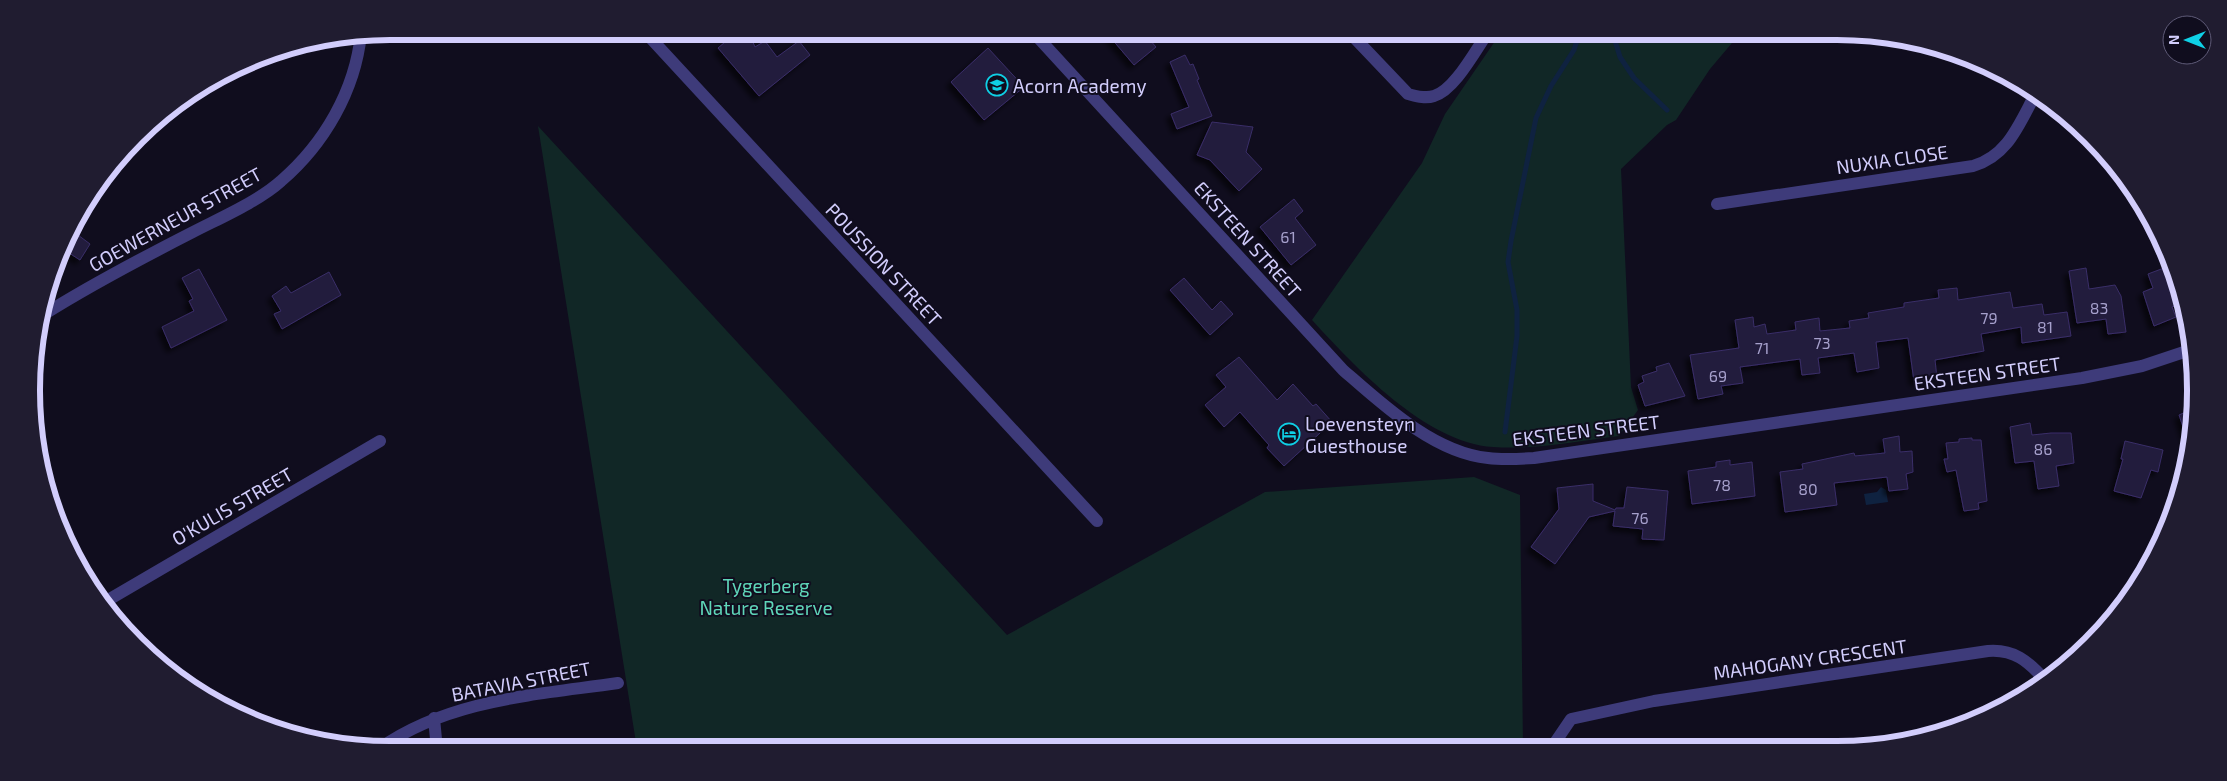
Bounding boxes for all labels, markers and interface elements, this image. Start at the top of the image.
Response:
north arrow [2162,15,2212,65]
text: N [2165,35,2182,45]
school or university icon: Acorn Academy [985,73,1009,97]
place label: Acorn Academy [1013,74,1147,97]
street label: NUXIA CLOSE [1835,140,1949,178]
street label: GOEWERNEUR STREET [85,162,265,276]
street label: EKSTEEN STREET [1190,176,1306,302]
street label: POUSSION STREET [821,198,947,330]
house number: 61 [1280,227,1296,246]
house number: 83 [2090,298,2108,317]
house number: 79 [1980,308,1998,327]
house number: 81 [2037,317,2053,336]
house number: 73 [1813,333,1831,352]
house number: 71 [1755,338,1769,357]
street label: EKSTEEN STREET [1912,351,2062,395]
house number: 69 [1709,366,1727,385]
street label: EKSTEEN STREET [1511,410,1661,450]
place label: Loevensteyn Guesthouse [1305,412,1415,457]
hotel icon: Loevensteyn Guesthouse [1277,422,1301,446]
house number: 86 [2034,439,2052,458]
street label: O'KULIS STREET [167,462,297,550]
house number: 78 [1713,475,1731,494]
house number: 80 [1798,479,1818,498]
house number: 76 [1631,508,1649,527]
park label: Tygerberg Nature Reserve [699,574,833,619]
street label: MAHOGANY CRESCENT [1712,634,1908,684]
street label: BATAVIA STREET [449,656,593,706]

